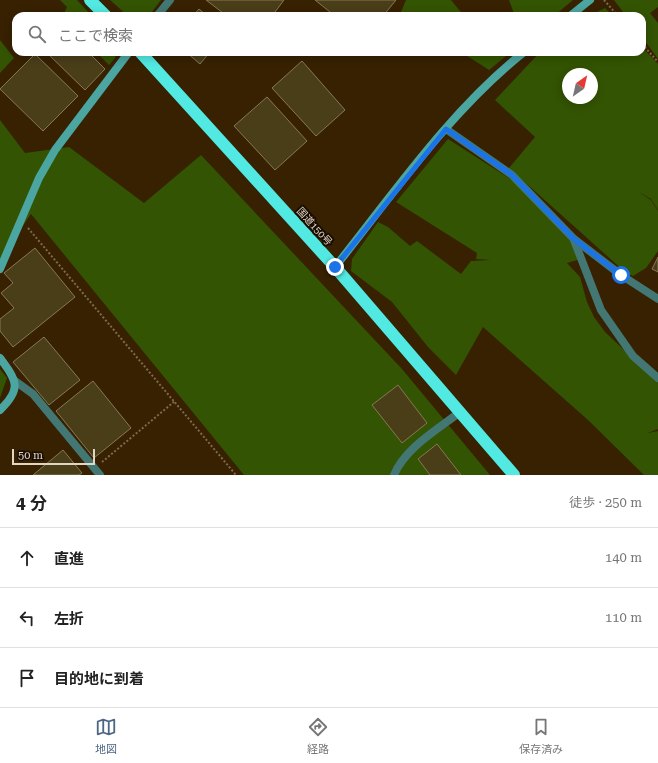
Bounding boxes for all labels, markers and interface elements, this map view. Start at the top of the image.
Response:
search box [12,12,646,56]
icon: search [26,23,48,45]
text: ここで検索 [58,27,133,45]
north arrow [562,68,598,104]
street label: 国道150号 [295,205,334,247]
route end [326,258,344,276]
route start [612,266,630,284]
scale bar [12,447,95,466]
text: 50 m [18,449,43,462]
text: 4 分 [16,493,47,513]
text: 徒歩 · 250 m [569,495,642,510]
icon: ahead [16,547,38,569]
text: 直進 [54,550,84,568]
text: 140 m [605,550,642,565]
icon: left [16,607,38,629]
text: 左折 [54,610,84,628]
text: 110 m [605,610,642,625]
icon: arrive [16,667,38,689]
text: 目的地に到着 [54,670,144,688]
tab: 地図 [95,716,117,756]
tab: 経路 [307,716,329,756]
tab: 保存済み [519,716,563,756]

